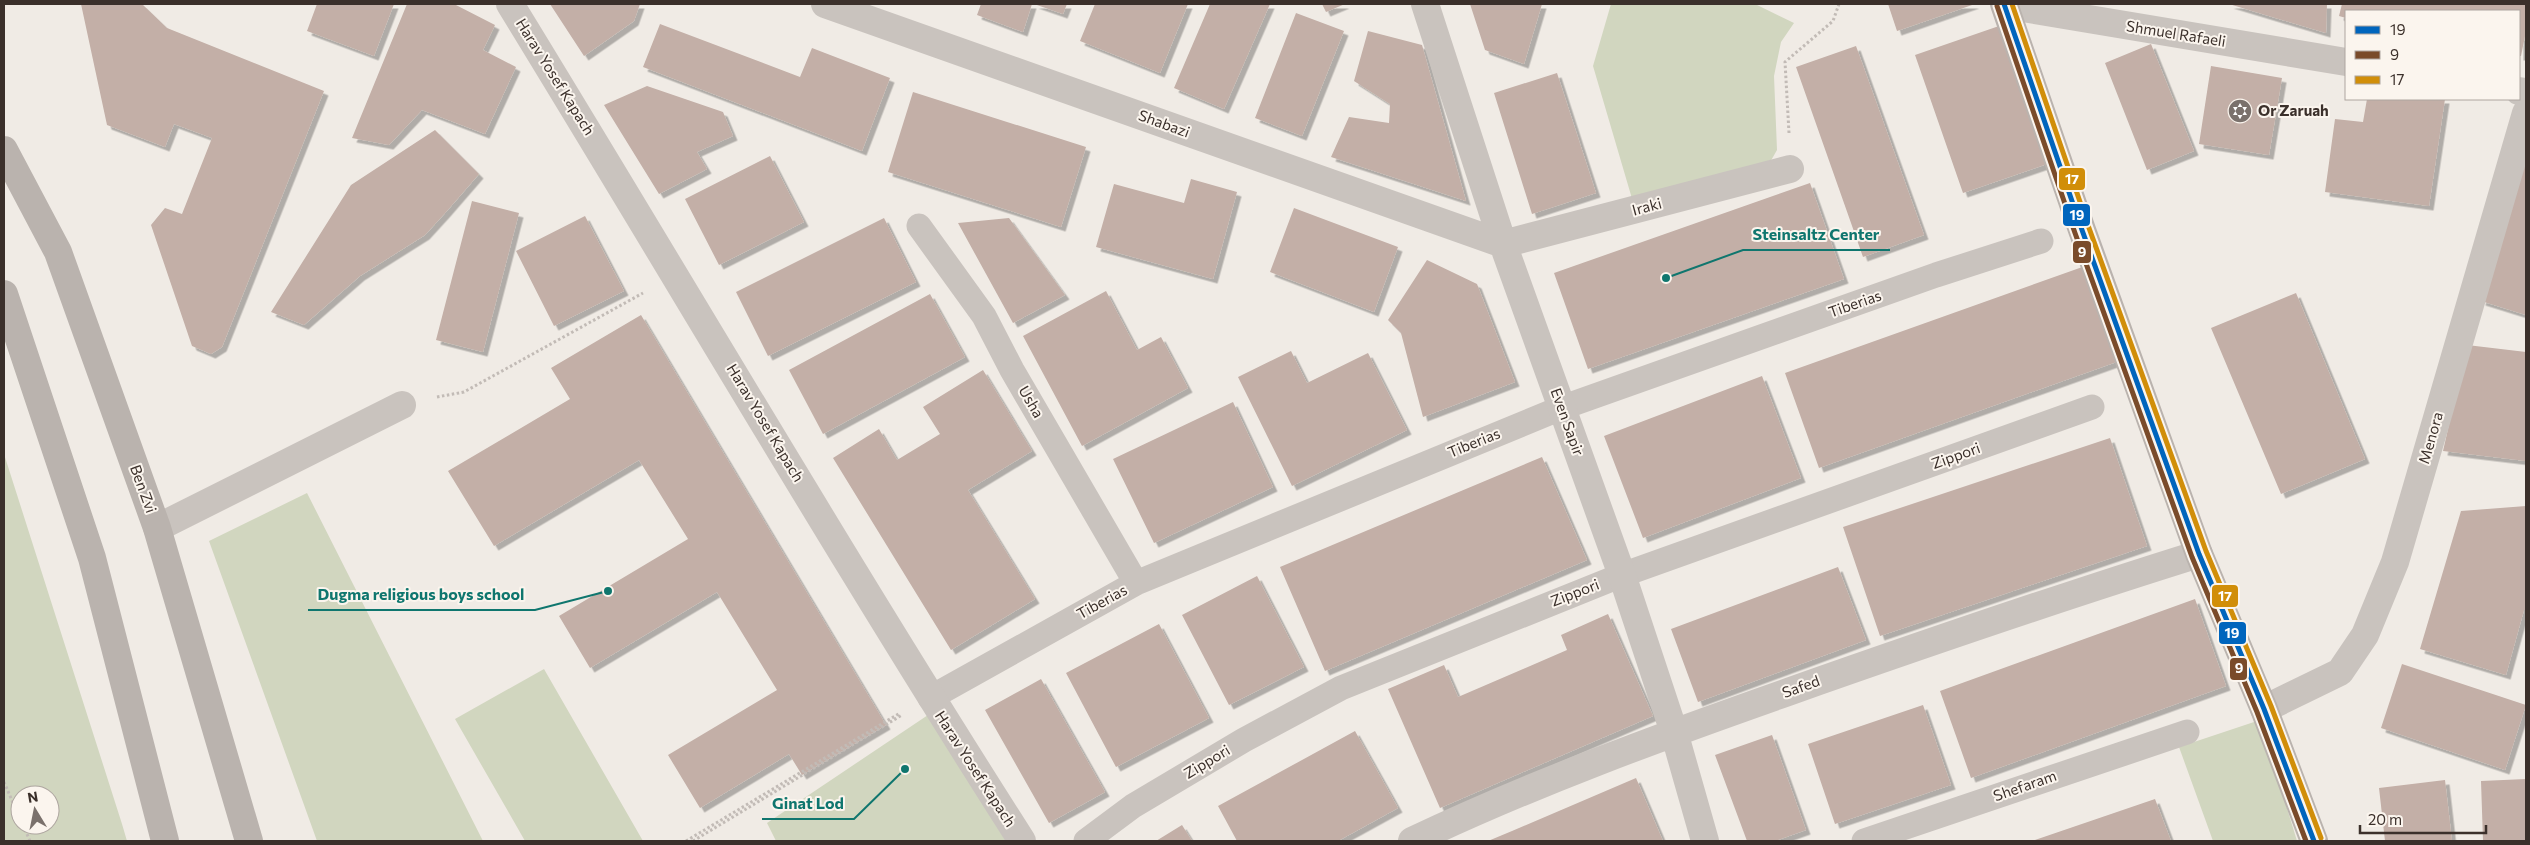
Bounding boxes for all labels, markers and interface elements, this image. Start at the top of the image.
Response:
legend [2345,10,2520,100]
street label: Harav Yosef Kapach [513,15,599,138]
street label: Shmuel Rafaeli [2125,16,2227,50]
text: 19 [2390,20,2406,38]
text: 9 [2390,45,2399,63]
text: 17 [2390,70,2404,88]
synagogue icon: Or Zaruah [2227,98,2253,124]
place label: Or Zaruah [2258,101,2329,119]
street label: Shabazi [1136,105,1192,141]
line badge: 17 [2058,167,2086,191]
text: 17 [2065,170,2079,187]
street label: Iraki [1630,193,1663,219]
line badge: 19 [2062,203,2091,227]
text: 19 [2070,206,2085,223]
callout: Steinsaltz Center [1743,219,1890,250]
text: Steinsaltz Center [1753,224,1880,243]
line badge: 9 [2072,240,2092,264]
text: 9 [2078,243,2087,260]
street label: Tiberias [1826,286,1884,320]
street label: Harav Yosef Kapach [724,360,808,485]
street label: Usha [1016,382,1048,421]
street label: Even Sapir [1547,385,1589,458]
street label: Menora [2414,410,2446,466]
street label: Tiberias [1445,423,1503,461]
street label: Zippori [1929,438,1982,472]
street label: Ben Zvi [127,462,161,515]
street label: Zippori [1548,575,1601,610]
callout: Dugma religious boys school [308,579,535,610]
street label: Tiberias [1073,580,1130,622]
text: Dugma religious boys school [318,584,524,603]
line badge: 17 [2211,584,2239,608]
text: 17 [2218,587,2232,604]
line badge: 19 [2218,621,2247,645]
text: 19 [2225,624,2240,641]
line badge: 9 [2229,657,2248,681]
text: 9 [2235,659,2244,676]
street label: Safed [1779,671,1822,701]
street label: Harav Yosef Kapach [932,707,1020,830]
street label: Zippori [1180,740,1233,782]
street label: Shefaram [1991,766,2059,804]
north arrow [10,785,60,835]
text: N [26,787,39,806]
callout: Ginat Lod [762,788,854,819]
text: Ginat Lod [772,793,844,812]
scale bar [2360,802,2486,834]
text: 20 m [2368,810,2402,828]

